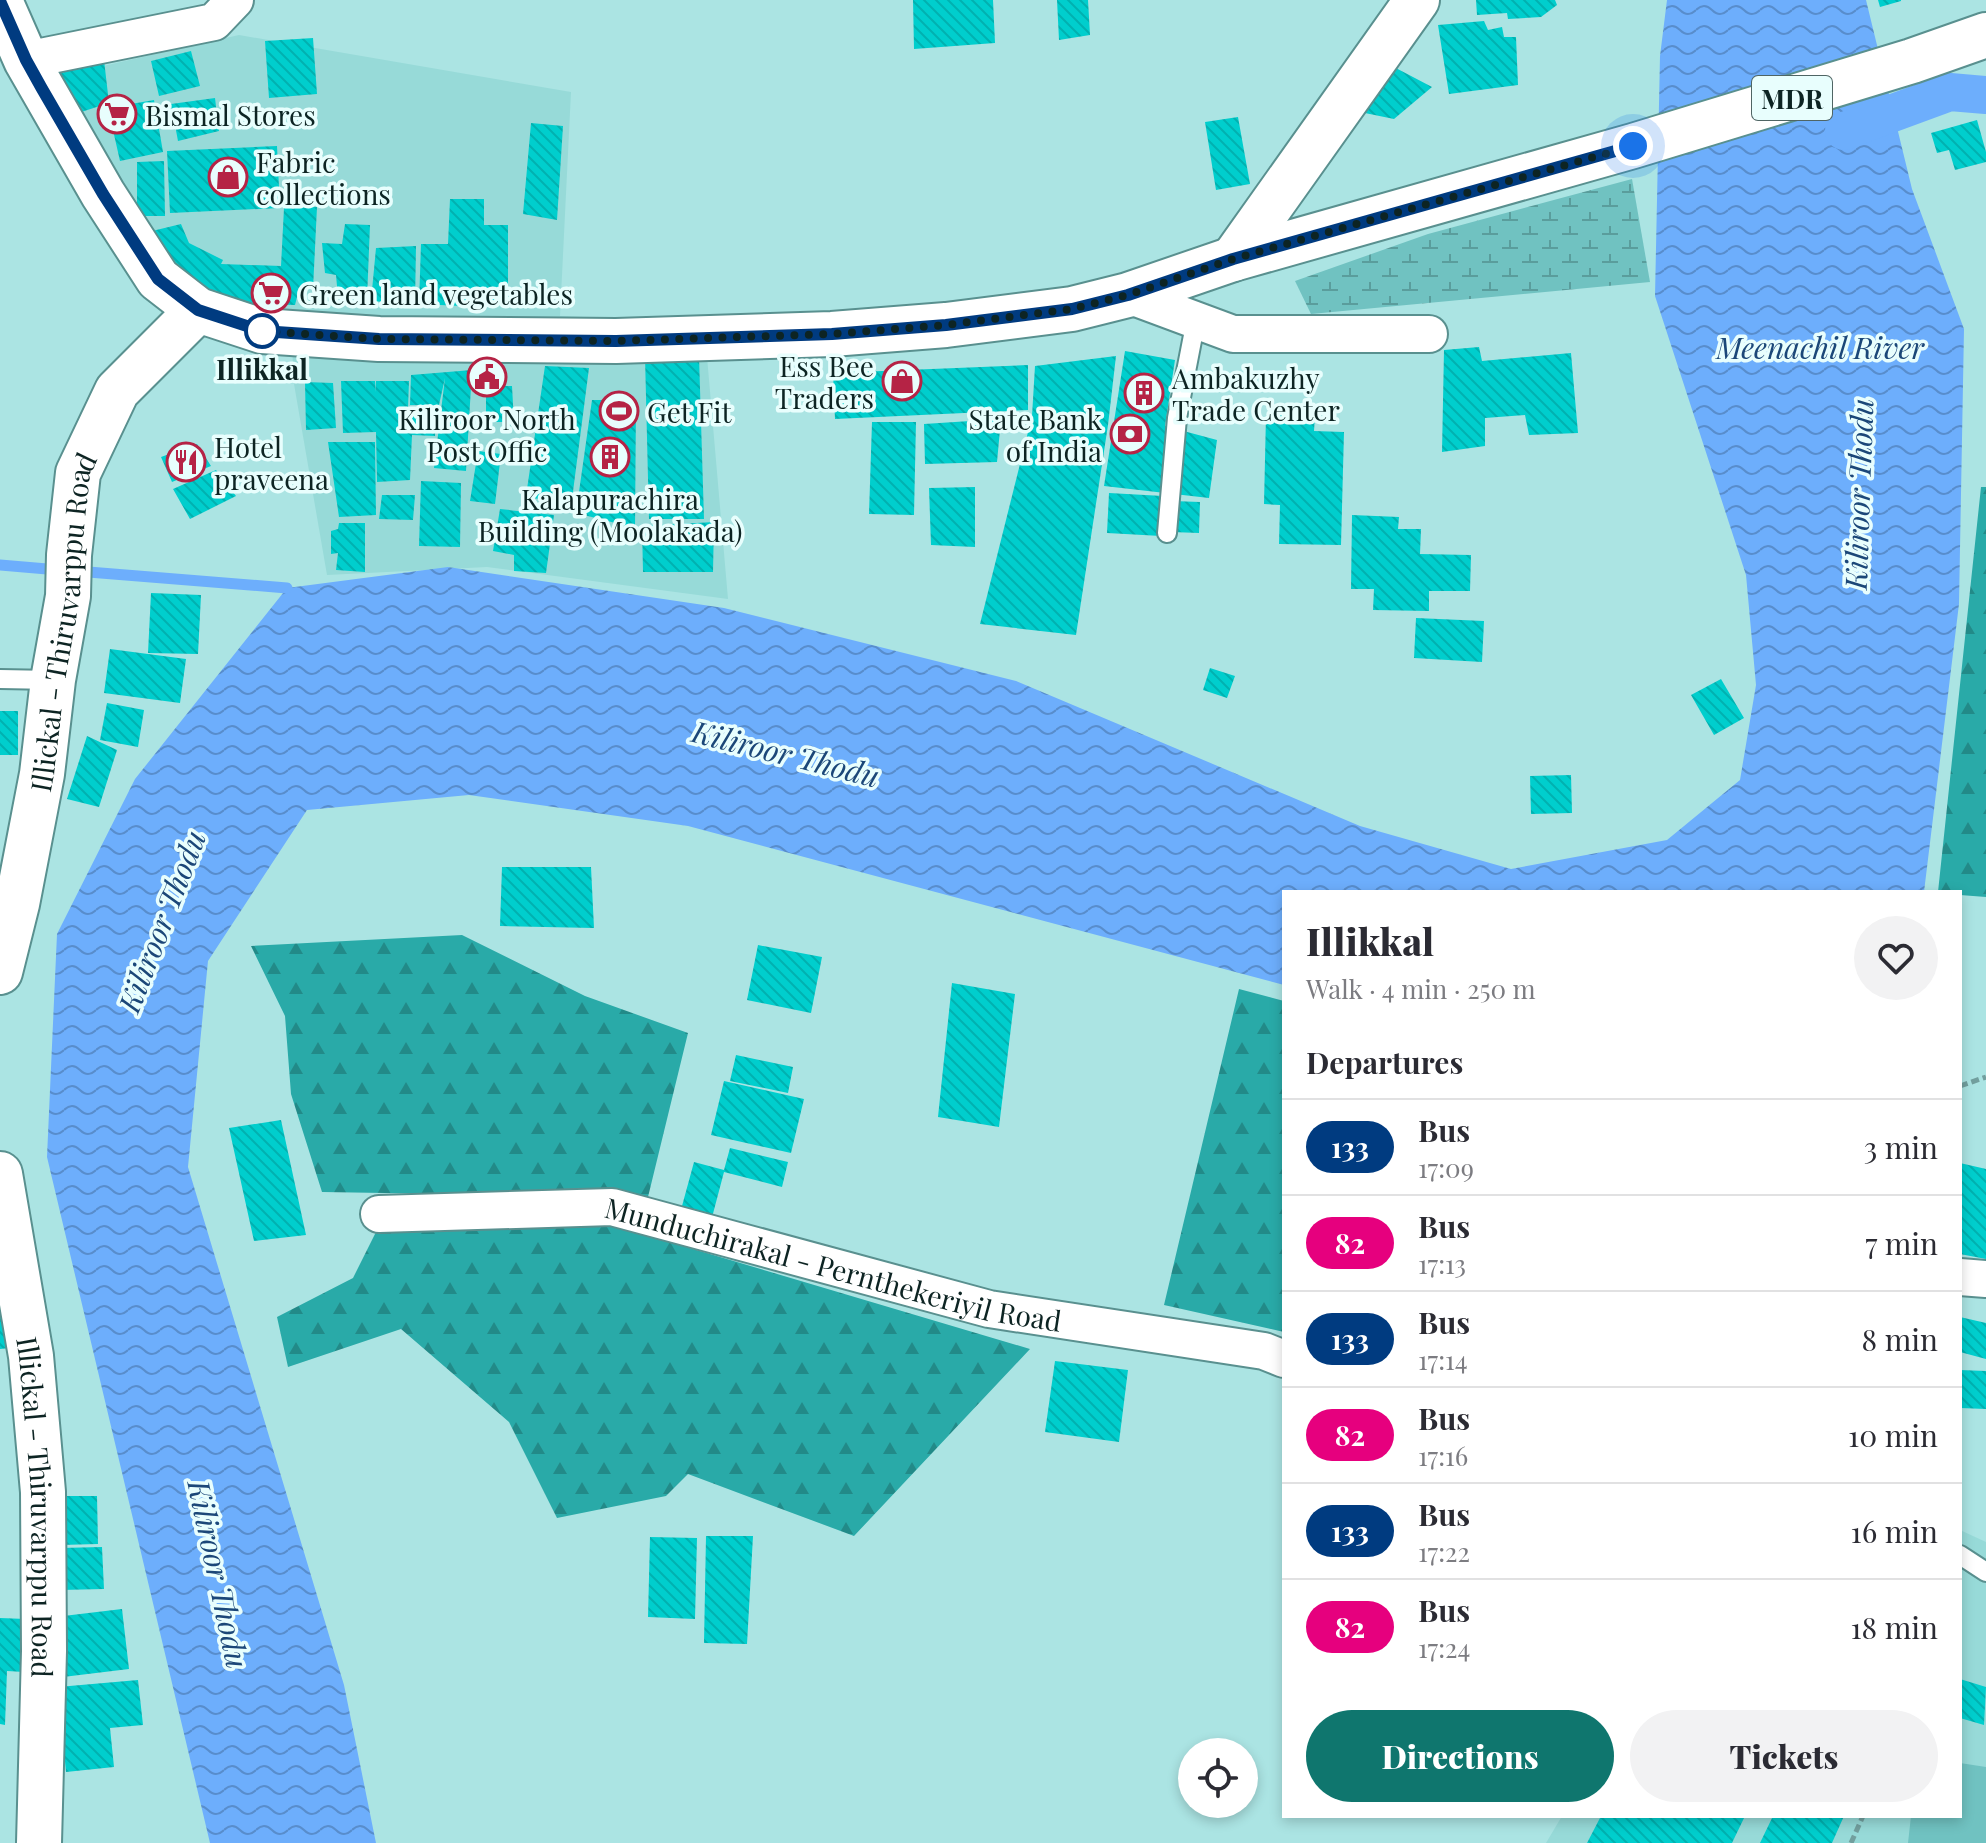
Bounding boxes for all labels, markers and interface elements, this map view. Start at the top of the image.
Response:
road number: MDR [1752,76,1832,120]
supermarket icon: Bismal Stores [96,93,138,135]
place label: Bismal Stores [145,96,316,133]
your location [1613,126,1653,166]
place label: Fabric collections [256,143,391,212]
shop icon: Fabric collections [207,156,249,198]
supermarket icon: Green land vegetables [250,272,292,314]
place label: Green land vegetables [299,275,573,312]
marker: Illikkal [245,314,279,348]
water label: Meenachil River [1714,327,1925,367]
place label: Ess Bee Traders [775,347,874,416]
place label: Illikkal [216,350,308,387]
public building icon: Kiliroor North Post Offic [466,356,508,398]
place label: Ambakuzhy Trade Center [1171,359,1340,428]
shop icon: Ess Bee Traders [881,360,923,402]
building icon: Ambakuzhy Trade Center [1123,372,1165,414]
sports icon: Get Fit [598,390,640,432]
place label: Get Fit [647,393,732,430]
water label: Kiliroor Thodu [1835,398,1881,591]
place label: Kiliroor North Post Offic [398,400,576,469]
place label: State Bank of India [968,400,1103,469]
bank icon: State Bank of India [1109,413,1151,455]
place label: Hotel praveena [214,428,329,497]
building icon: Kalapurachira Building (Moolakada) [589,436,631,478]
restaurant icon: Hotel praveena [165,441,207,483]
street label: Illickal - Thiruvarppu Road [21,446,104,795]
place label: Kalapurachira Building (Moolakada) [478,480,742,549]
water label: Kiliroor Thodu [687,710,884,796]
water label: Kiliroor Thodu [108,824,214,1018]
text: Illikkal [1306,915,1434,966]
button: heart [1854,916,1938,1000]
text: Walk · 4 min · 250 m [1306,971,1536,1006]
text: Departures [1306,1042,1463,1082]
text: Bus [1418,1110,1470,1150]
text: 3 min [1864,1127,1938,1167]
text: 133 [1331,1128,1369,1165]
text: 17:09 [1418,1150,1474,1185]
street label: Munduchirakal - Pernthekeriyil Road [601,1188,1064,1338]
text: Bus [1418,1206,1470,1246]
text: 7 min [1865,1223,1938,1263]
text: 82 [1335,1224,1365,1261]
text: 17:13 [1418,1246,1466,1281]
text: Bus [1418,1302,1470,1342]
text: 8 min [1862,1319,1938,1359]
text: 133 [1331,1320,1369,1357]
street label: Illickal - Thiruvarppu Road [9,1334,63,1678]
text: 17:14 [1418,1342,1468,1377]
text: Bus [1418,1398,1470,1438]
text: 10 min [1848,1415,1938,1455]
text: 82 [1335,1416,1365,1453]
text: 17:16 [1418,1438,1468,1473]
water label: Kiliroor Thodu [179,1475,258,1672]
text: Bus [1418,1494,1470,1534]
text: 16 min [1851,1511,1938,1551]
text: 133 [1331,1512,1369,1549]
text: 17:22 [1418,1534,1470,1569]
text: Bus [1418,1590,1470,1630]
text: 18 min [1850,1607,1938,1647]
text: 82 [1335,1608,1365,1645]
text: 17:24 [1418,1630,1470,1665]
button: Directions [1306,1710,1614,1802]
button: Tickets [1630,1710,1938,1802]
map controls [1178,1738,1258,1818]
button: locate [1178,1738,1258,1818]

